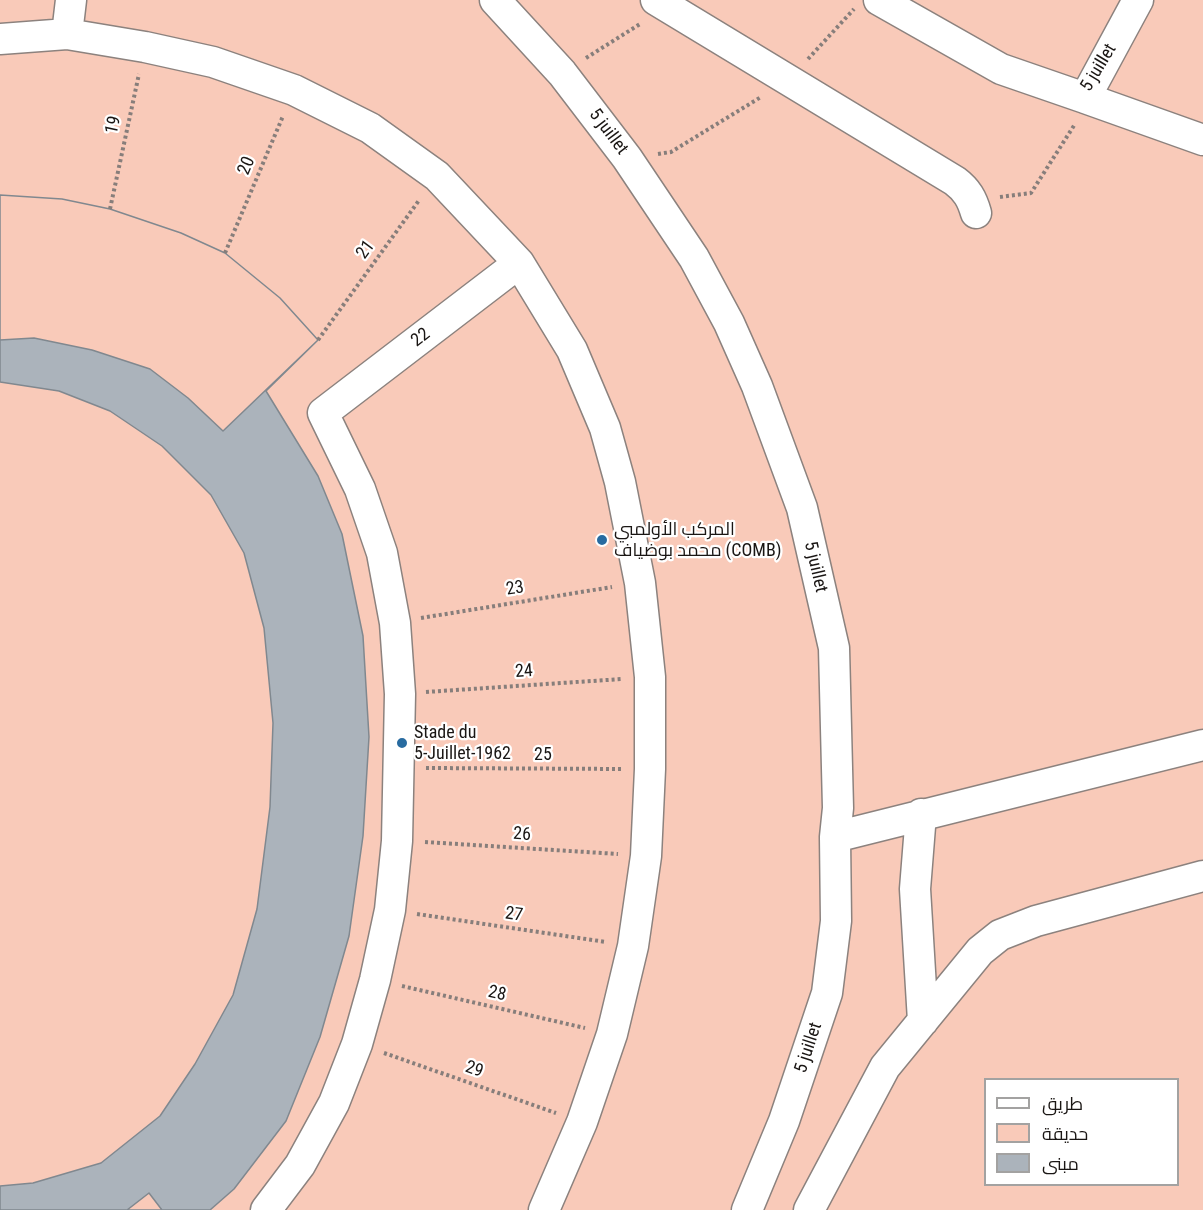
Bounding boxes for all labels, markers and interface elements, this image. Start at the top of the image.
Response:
street label: 5 juillet [1076,40,1122,96]
street label: 5 juillet [584,105,632,159]
street label: 19 [102,114,126,136]
street label: 20 [234,154,260,178]
street label: 21 [352,236,380,264]
street label: 22 [407,324,435,352]
place label: المركب الأولمبي محمد بوضياف (COMB) [614,519,781,562]
marker: المركب الأولمبي محمد بوضياف (COMB) [595,533,609,547]
street label: 5 juillet [799,539,831,595]
street label: 23 [505,577,525,601]
street label: 24 [514,661,534,683]
place label: Stade du 5-Juillet-1962 [414,722,511,764]
marker: Stade du 5-Juillet-1962 [395,736,409,750]
street label: 25 [534,744,552,766]
street label: 26 [512,824,532,846]
street label: 27 [504,903,524,927]
street label: 28 [486,981,508,1007]
street label: 5 juillet [791,1020,827,1076]
street label: 29 [462,1057,486,1083]
legend [984,1078,1179,1186]
text: طريق [1042,1093,1083,1114]
text: حديقة [1042,1123,1088,1144]
text: مبنى [1042,1153,1079,1174]

